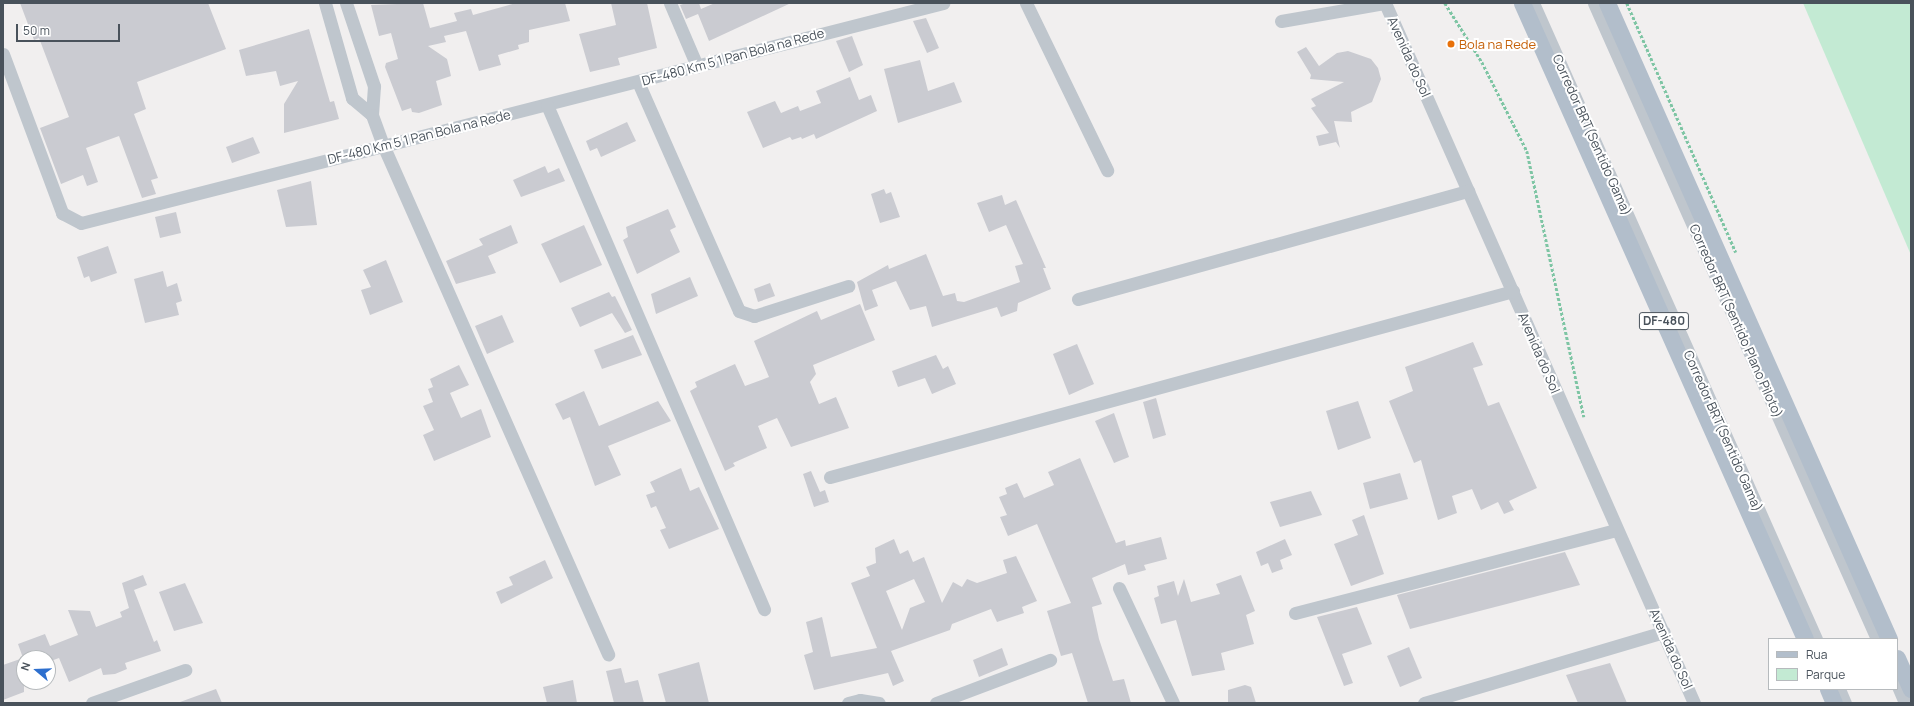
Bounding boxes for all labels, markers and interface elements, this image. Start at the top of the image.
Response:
street label: Avenida do Sol [1384,14,1434,100]
scale bar [18,16,122,42]
text: 50 m [23,22,50,39]
street label: DF-480 Km 5 1 Pan Bola na Rede [640,25,826,89]
place label: Bola na Rede [1459,36,1536,52]
marker: Bola na Rede [1446,39,1456,49]
street label: Corredor BRT(Sentido Gama) [1549,52,1635,218]
street label: DF-480 Km 5 1 Pan Bola na Rede [326,107,512,167]
street label: Corredor BRT(Sentido Plano Piloto) [1686,222,1786,420]
street label: Avenida do Sol [1515,310,1563,396]
road number: DF-480 [1638,311,1690,331]
street label: Corredor BRT(Sentido Gama) [1680,348,1766,514]
street label: Avenida do Sol [1646,606,1696,692]
legend [1768,638,1898,690]
text: Rua [1806,646,1827,663]
north arrow [16,650,56,690]
text: N [17,660,34,672]
text: Parque [1806,666,1845,683]

